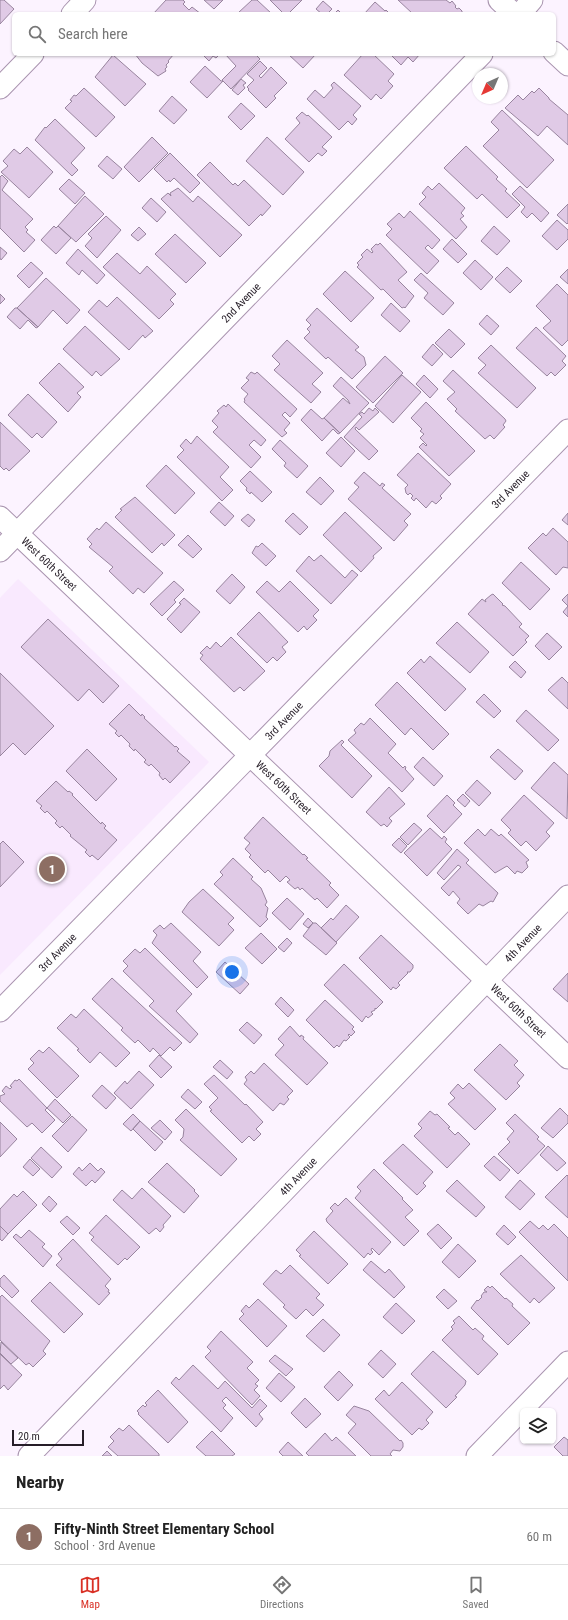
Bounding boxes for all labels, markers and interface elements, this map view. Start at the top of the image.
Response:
search box [12,12,556,56]
icon: search [26,23,48,45]
text: Search here [58,25,128,43]
north arrow [472,68,508,104]
street label: 2nd Avenue [219,280,263,325]
street label: 3rd Avenue [489,467,532,511]
street label: West 60th Street [19,534,80,593]
street label: 3rd Avenue [262,699,305,743]
street label: West 60th Street [253,758,314,817]
pin: 1 [39,854,65,884]
street label: 4th Avenue [501,921,544,965]
street label: 3rd Avenue [36,931,79,974]
your location [222,962,242,982]
street label: West 60th Street [488,981,549,1040]
street label: 4th Avenue [277,1155,319,1198]
map controls [520,1408,556,1444]
button: layers [520,1408,556,1444]
scale bar [12,1428,84,1447]
text: 20 m [18,1430,40,1443]
text: Nearby [16,1472,64,1492]
text: Fifty-Ninth Street Elementary School [54,1520,274,1538]
text: 1 [26,1529,32,1544]
text: 60 m [526,1529,552,1544]
text: School · 3rd Avenue [54,1538,155,1553]
tab: Map [79,1574,101,1611]
tab: Directions [260,1574,304,1611]
tab: Saved [463,1574,489,1611]

